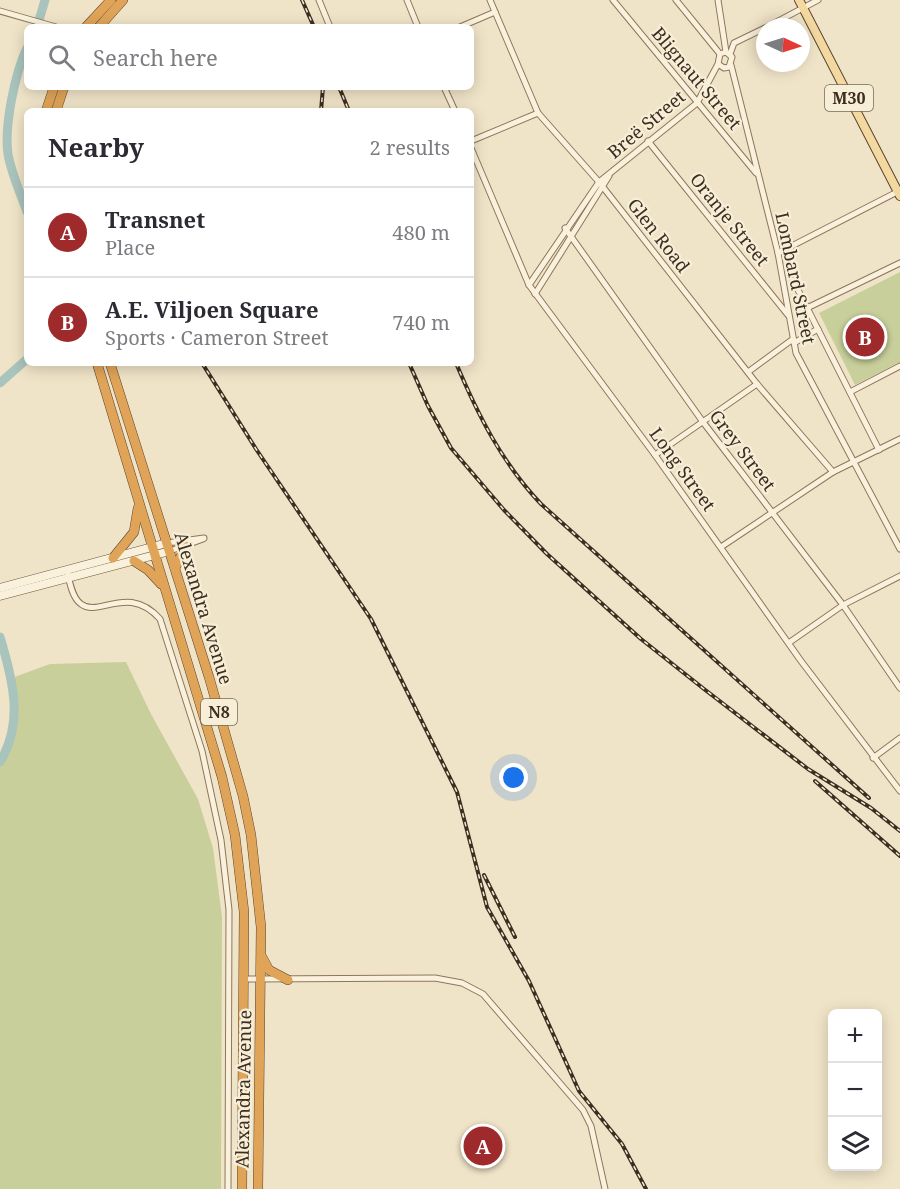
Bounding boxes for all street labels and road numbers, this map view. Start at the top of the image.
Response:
street label: Blignaut Street [647,22,747,134]
street label: Breë Street [602,84,690,164]
road number: M30 [825,85,873,111]
street label: Oranje Street [685,167,775,271]
street label: Glen Road [623,193,695,277]
street label: Lombard Street [770,210,822,346]
street label: Grey Street [705,404,781,496]
street label: Long Street [645,422,721,516]
street label: Alexandra Avenue [169,529,239,687]
road number: N8 [201,699,237,725]
street label: Alexandra Avenue [230,1010,256,1168]

